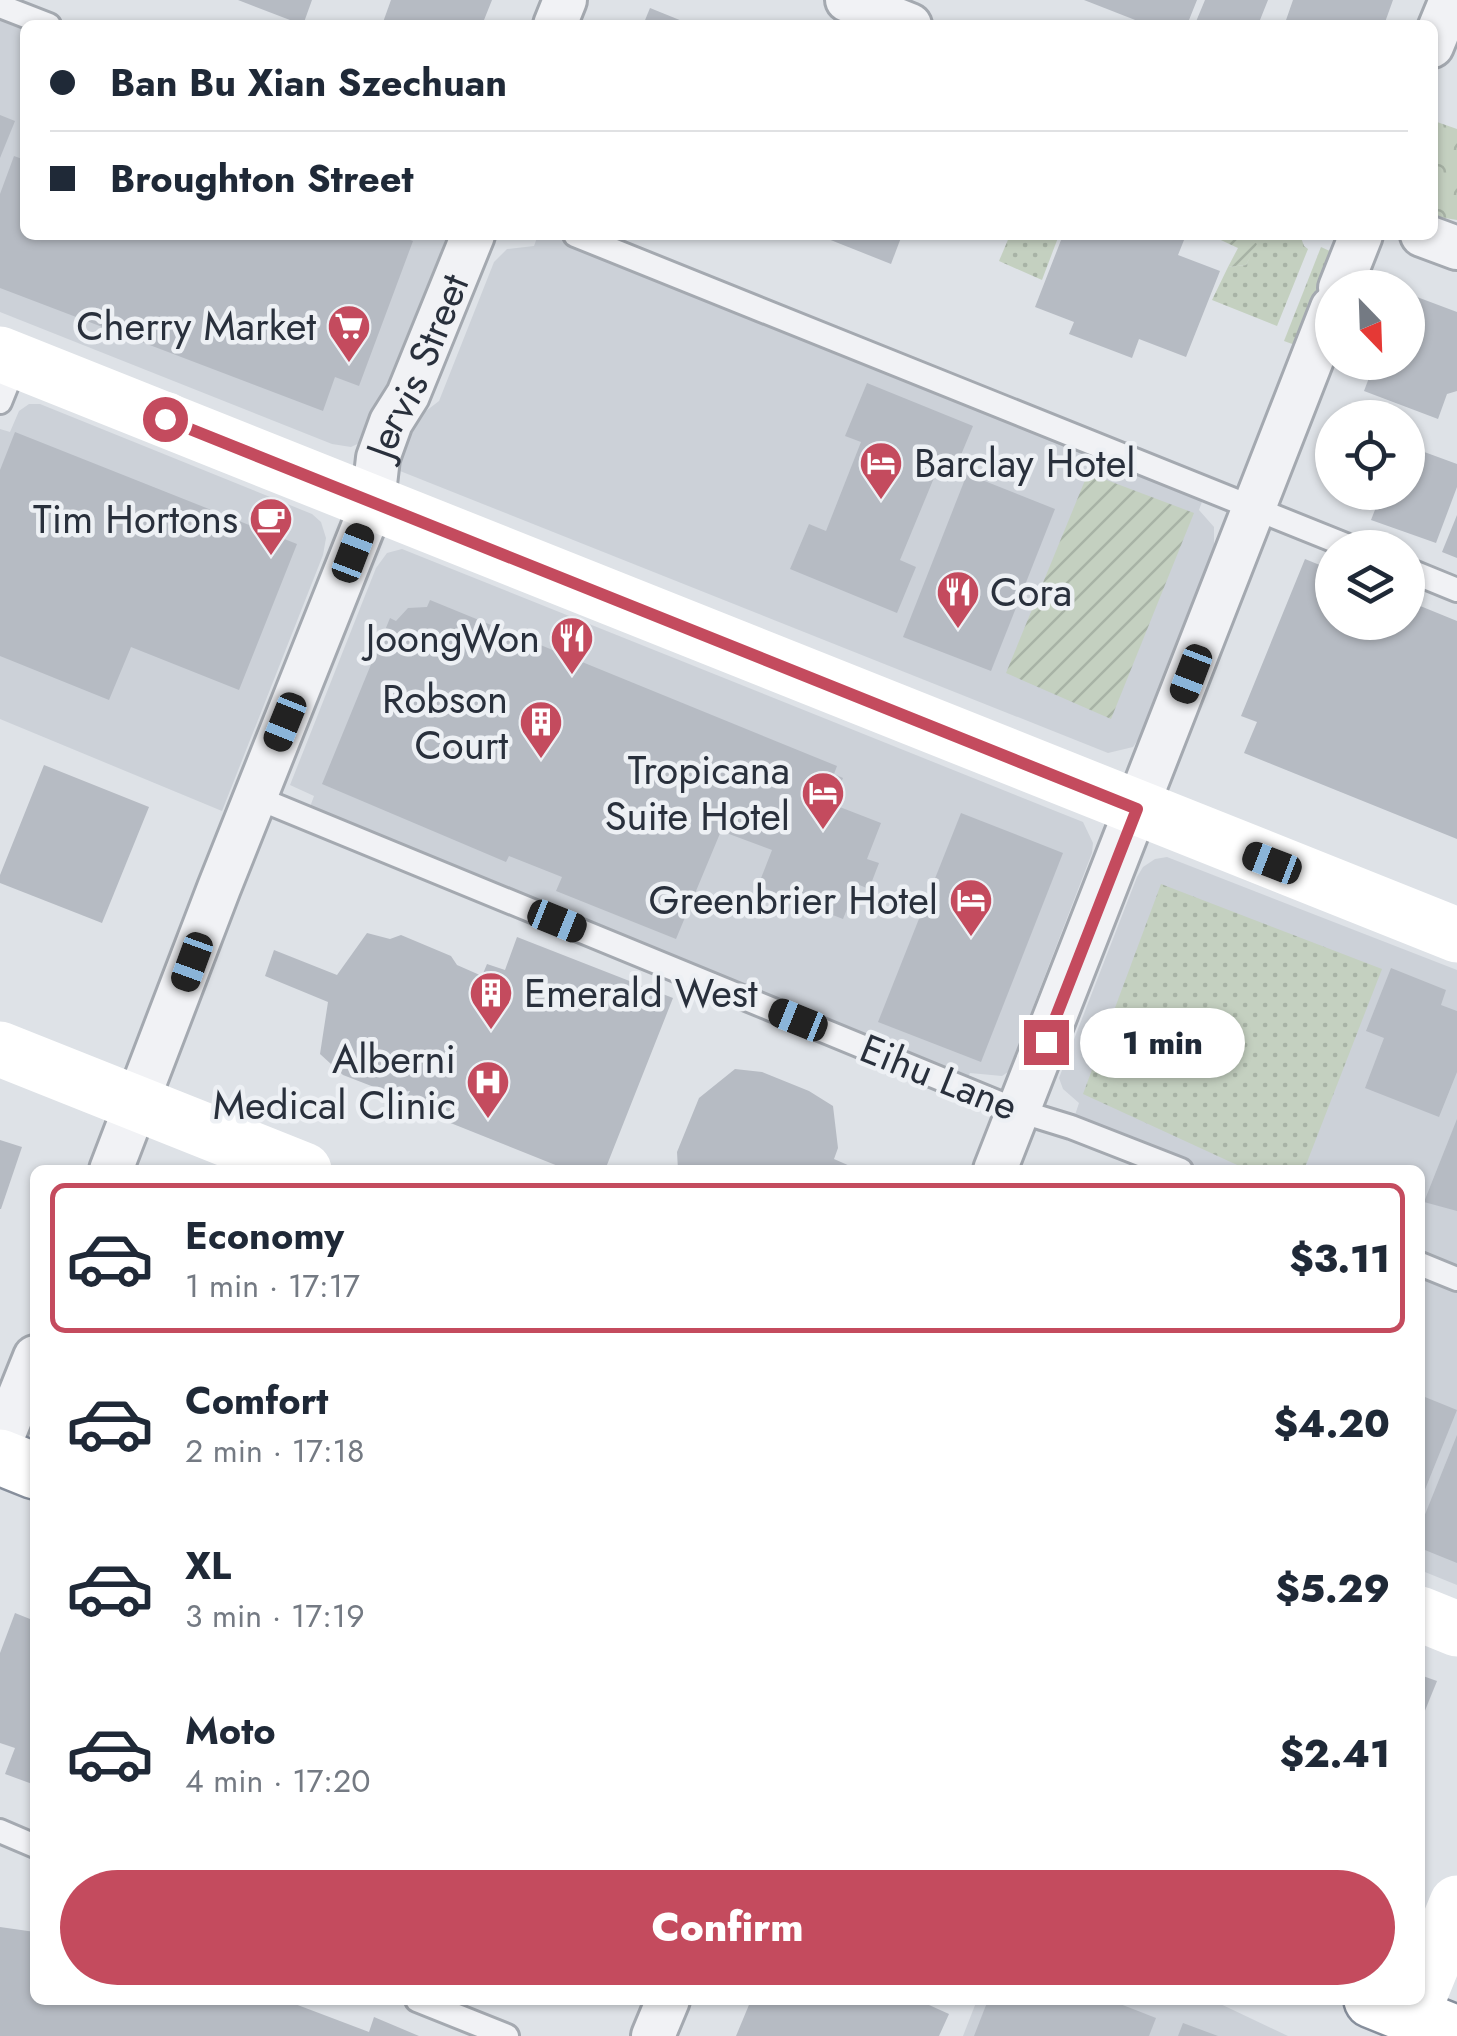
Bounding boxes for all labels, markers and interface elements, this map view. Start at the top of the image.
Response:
text: Ban Bu Xian Szechuan [110,55,507,110]
text: Broughton Street [110,151,414,206]
street label: Jervis Street [350,265,483,471]
north arrow [1315,270,1425,380]
map controls [1315,270,1425,640]
place label: Cherry Market [76,297,316,355]
supermarket icon: Cherry Market [326,303,372,364]
route start [143,397,188,442]
button: locate [1315,400,1425,510]
place label: Barclay Hotel [914,434,1135,492]
hotel icon: Barclay Hotel [858,440,904,501]
place label: Tim Hortons [33,490,238,548]
cafe icon: Tim Hortons [248,496,294,557]
car [328,520,378,586]
button: layers [1315,530,1425,640]
place label: Cora [990,563,1072,621]
restaurant icon: Cora [935,569,981,630]
place label: JoongWon [361,609,540,667]
restaurant icon: JoongWon [549,615,595,676]
car [1166,641,1216,707]
place label: Robson Court [382,670,508,774]
car [260,689,310,755]
building icon: Robson Court [518,699,564,760]
place label: Tropicana Suite Hotel [605,741,790,845]
hotel icon: Tropicana Suite Hotel [800,770,846,831]
car [1239,838,1305,888]
place label: Greenbrier Hotel [649,871,938,929]
hotel icon: Greenbrier Hotel [948,877,994,938]
car [524,896,590,946]
car [168,929,216,995]
place label: Emerald West [524,964,758,1022]
building icon: Emerald West [468,970,514,1031]
car [765,995,831,1045]
callout: 1 min [1081,1007,1246,1077]
street label: Eihu Lane [852,1019,1026,1135]
route end [1024,1020,1069,1065]
text: 1 min [1122,1020,1203,1066]
place label: Alberni Medical Clinic [213,1030,456,1134]
hospital icon: Alberni Medical Clinic [465,1059,511,1120]
text: Economy [185,1208,344,1263]
icon: car [65,1213,155,1303]
text: $3.11 [1289,1231,1390,1286]
text: 1 min · 17:17 [185,1263,360,1309]
text: Comfort [185,1373,328,1428]
icon: car [65,1378,155,1468]
text: $4.20 [1274,1396,1390,1451]
text: 2 min · 17:18 [185,1428,364,1474]
text: XL [185,1538,231,1593]
icon: car [65,1543,155,1633]
text: $5.29 [1276,1561,1390,1616]
text: 3 min · 17:19 [185,1593,365,1639]
text: Moto [185,1703,276,1758]
icon: car [65,1708,155,1798]
text: $2.41 [1280,1726,1390,1781]
text: 4 min · 17:20 [185,1758,370,1804]
button: Confirm [60,1870,1395,1985]

